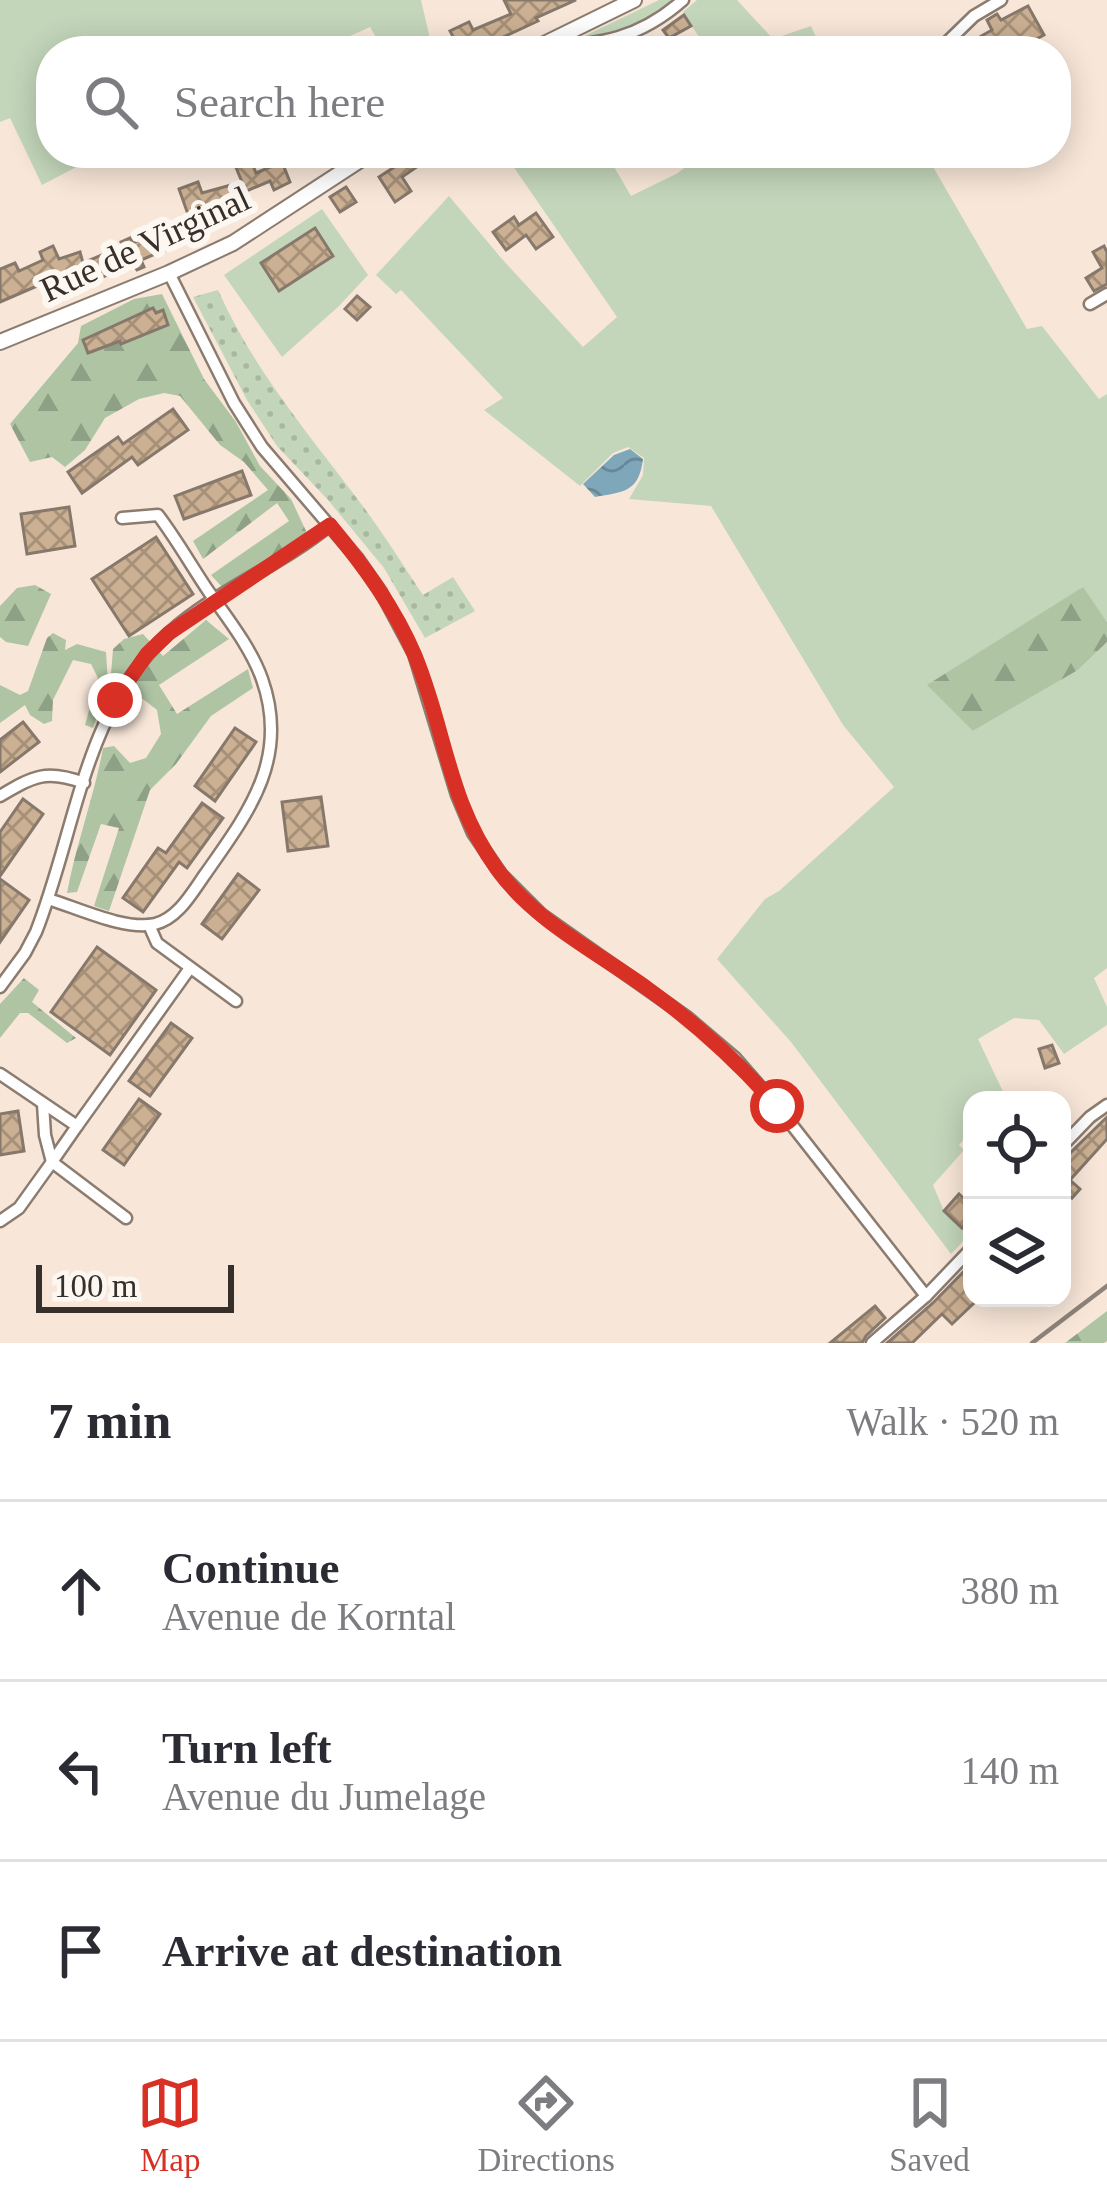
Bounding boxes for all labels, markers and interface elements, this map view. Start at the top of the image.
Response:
search box [36,36,1071,168]
icon: search [78,69,144,135]
text: Search here [174,77,385,127]
street label: Rue de Virginal [34,178,256,310]
route end [88,673,142,727]
route start [750,1079,804,1133]
map controls [963,1091,1071,1307]
button: locate [963,1091,1071,1199]
button: layers [963,1199,1071,1307]
scale bar [36,1259,234,1312]
text: 100 m [54,1268,137,1304]
text: 7 min [48,1393,171,1449]
text: Walk · 520 m [847,1400,1059,1443]
text: Continue [162,1543,340,1593]
icon: ahead [48,1558,114,1624]
text: 380 m [960,1569,1059,1612]
text: Avenue de Korntal [162,1595,456,1638]
text: Turn left [162,1723,332,1773]
icon: left [48,1738,114,1804]
text: 140 m [960,1749,1059,1792]
text: Avenue du Jumelage [162,1775,486,1818]
icon: arrive [48,1918,114,1984]
text: Arrive at destination [162,1926,562,1976]
tab: Map [137,2070,203,2179]
tab: Directions [477,2070,615,2179]
tab: Saved [889,2070,970,2179]

